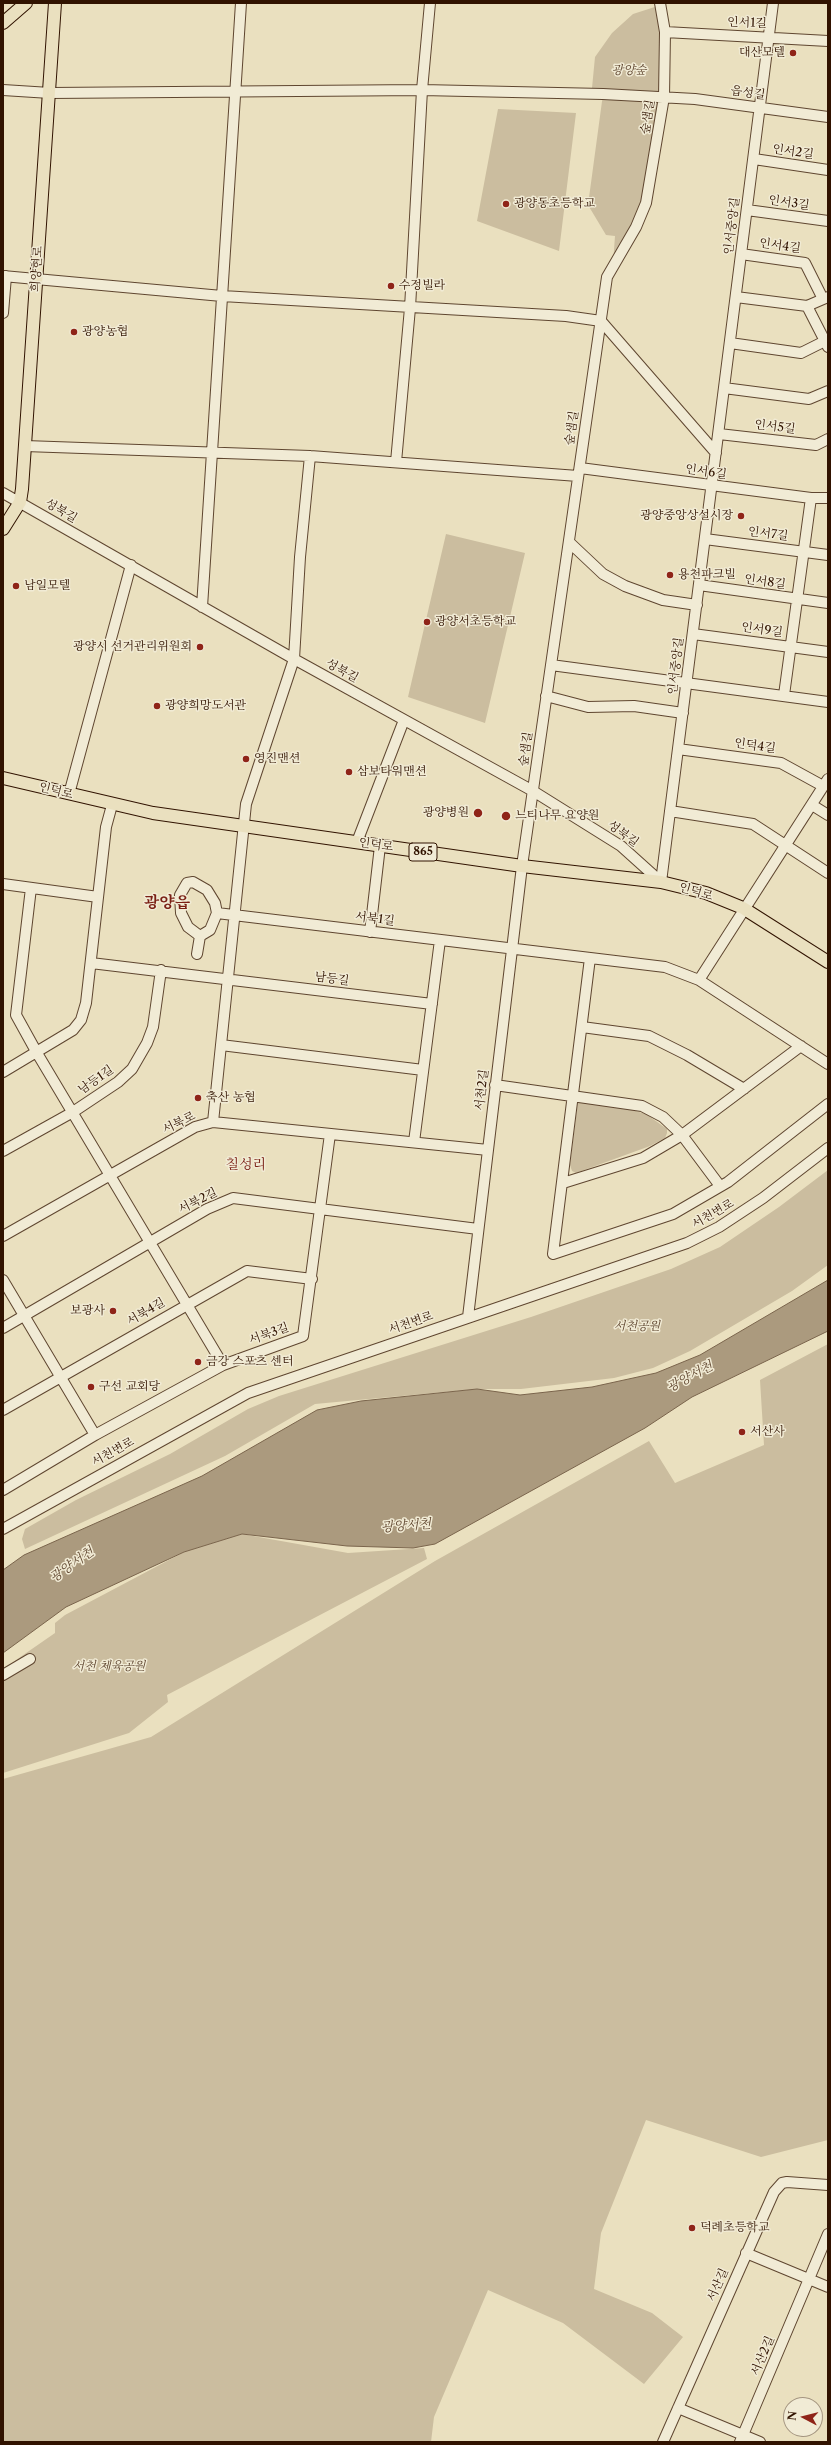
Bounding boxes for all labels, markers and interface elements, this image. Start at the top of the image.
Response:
street label: 인서1길 [727,15,767,31]
place label: 대산모텔 [739,46,785,60]
marker: 대산모텔 [788,48,798,58]
park label: 광양숲 [612,64,646,78]
street label: 읍성길 [730,83,766,103]
street label: 숲샘길 [638,99,658,135]
street label: 인서2길 [771,142,815,162]
street label: 인서3길 [768,193,810,213]
street label: 인서중앙길 [721,196,743,256]
place label: 광양동초등학교 [514,197,595,211]
marker: 광양동초등학교 [501,199,511,209]
street label: 인서4길 [758,236,802,256]
street label: 희양현로 [28,245,46,293]
place label: 수정빌라 [399,279,445,293]
marker: 수정빌라 [386,281,396,291]
place label: 광양농협 [82,325,128,339]
marker: 광양농협 [69,327,79,337]
street label: 숲샘길 [562,410,582,446]
street label: 인서5길 [754,417,796,437]
street label: 인서6길 [684,462,728,482]
street label: 성북길 [42,496,80,526]
place label: 광양중앙상설시장 [640,509,733,523]
marker: 광양중앙상설시장 [736,511,746,521]
street label: 인서7길 [747,524,789,544]
place label: 용천파크빌 [678,568,736,582]
marker: 용천파크빌 [665,570,675,580]
street label: 인서8길 [743,572,787,592]
place label: 남일모텔 [24,579,70,593]
marker: 남일모텔 [11,581,21,591]
place label: 광양서초등학교 [435,615,516,629]
marker: 광양서초등학교 [422,617,432,627]
street label: 인서9길 [740,620,784,640]
street label: 인서중앙길 [665,636,687,696]
place label: 광양시 선거관리위원회 [73,640,192,654]
marker: 광양시 선거관리위원회 [195,642,205,652]
street label: 성북길 [323,656,361,686]
place label: 광양희망도서관 [165,699,246,713]
marker: 광양희망도서관 [152,701,162,711]
street label: 숲샘길 [516,731,536,767]
street label: 인덕4길 [733,736,777,756]
place label: 영진맨션 [254,752,300,766]
marker: 영진맨션 [241,754,251,764]
place label: 삼보타워맨션 [357,765,427,779]
marker: 삼보타워맨션 [344,767,354,777]
street label: 인덕로 [37,780,75,802]
place label: 광양병원 [423,806,469,820]
marker: 광양병원 [472,807,484,819]
place label: 느티나무 요양원 [515,809,599,823]
marker: 느티나무 요양원 [500,810,512,822]
street label: 성북길 [605,818,641,850]
street label: 인덕로 [358,835,394,855]
road number: 865 [409,843,437,861]
street label: 인덕로 [677,880,715,904]
district label: 광양읍 [144,893,190,913]
street label: 서북1길 [354,909,396,929]
street label: 남등길 [314,970,350,988]
street label: 남등1길 [76,1063,116,1097]
street label: 서천2길 [472,1068,492,1112]
place label: 축산 농협 [206,1091,256,1105]
marker: 축산 농협 [193,1093,203,1103]
street label: 서북로 [160,1109,198,1137]
district label: 칠성리 [226,1157,266,1173]
street label: 서북2길 [176,1185,220,1217]
street label: 서천변로 [689,1196,737,1232]
street label: 서북4길 [124,1295,168,1329]
place label: 보광사 [70,1304,105,1318]
marker: 보광사 [108,1306,118,1316]
street label: 서천변로 [387,1309,435,1337]
street label: 서북3길 [247,1320,291,1348]
park label: 서천공원 [614,1320,660,1334]
place label: 금강 스포츠 센터 [206,1355,294,1369]
marker: 금강 스포츠 센터 [193,1357,203,1367]
water label: 광양서천 [664,1358,716,1396]
place label: 구선 교회당 [99,1380,160,1394]
marker: 구선 교회당 [86,1382,96,1392]
place label: 서산사 [750,1425,785,1439]
marker: 서산사 [737,1427,747,1437]
street label: 서천변로 [89,1434,137,1470]
water label: 광양서천 [380,1516,432,1536]
water label: 광양서천 [47,1544,97,1586]
park label: 서천 체육공원 [73,1660,145,1674]
place label: 덕례초등학교 [700,2221,770,2235]
marker: 덕례초등학교 [687,2223,697,2233]
street label: 서산길 [704,2266,732,2304]
street label: 서산2길 [748,2334,778,2378]
north arrow [783,2397,823,2437]
text: N [785,2410,800,2421]

